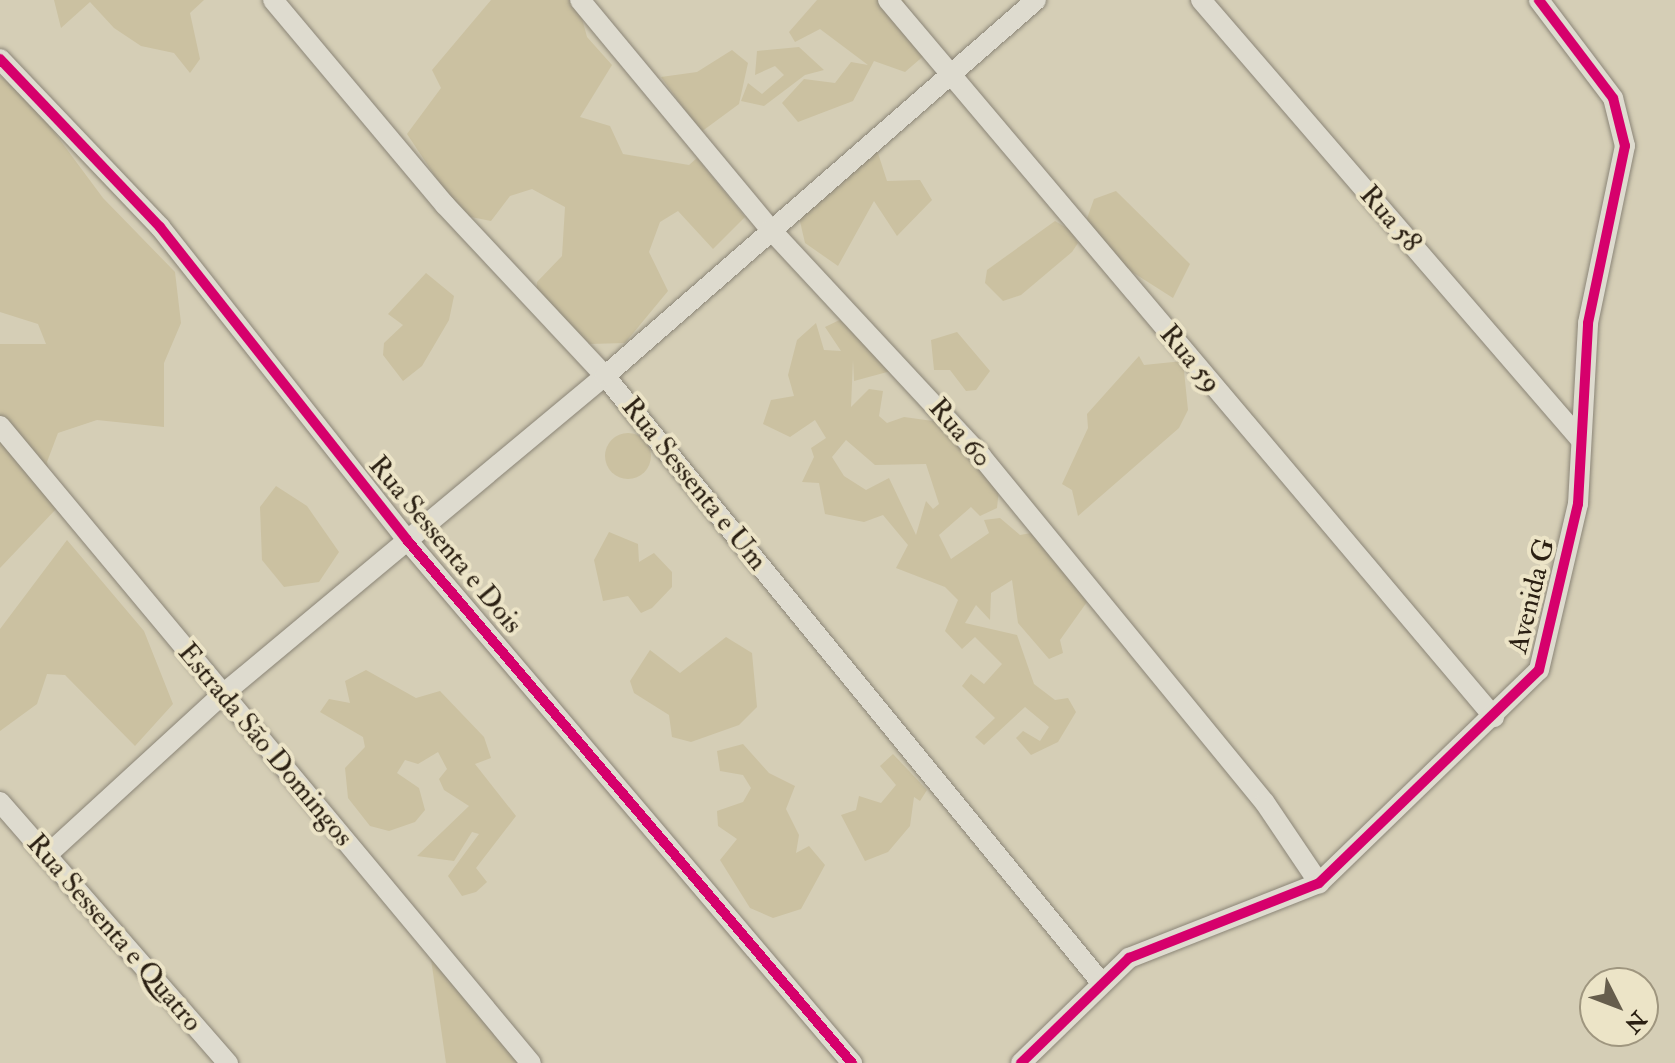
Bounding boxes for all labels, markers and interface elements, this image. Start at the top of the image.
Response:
street label: Rua 58 [1352,179,1428,259]
street label: Rua 59 [1152,318,1228,400]
street label: Rua Sessenta e Um [614,391,774,577]
street label: Rua 60 [921,392,999,474]
street label: Rua Sessenta e Dois [361,449,529,641]
street label: Avenida G [1502,535,1562,657]
street label: Estrada São Domingos [170,636,360,854]
street label: Rua Sessenta e Quatro [19,827,209,1039]
north arrow [1579,967,1659,1047]
text: N [1618,1005,1652,1038]

